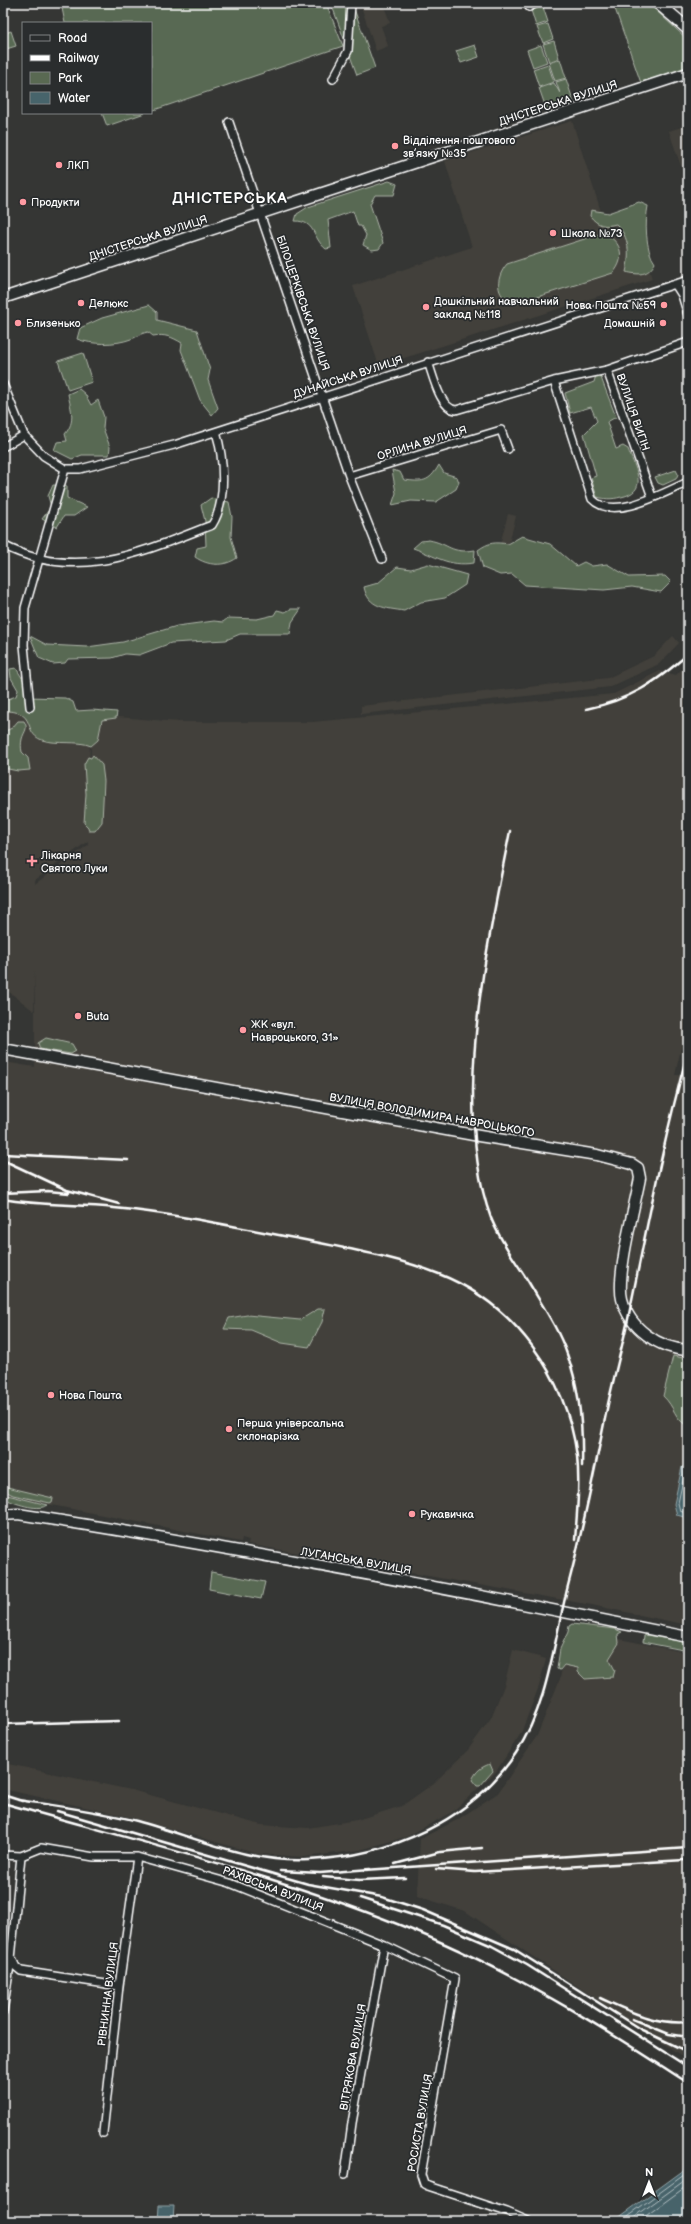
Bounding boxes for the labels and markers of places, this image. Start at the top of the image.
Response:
place label: Відділення поштового зв’язку №35 [403,134,515,160]
marker: Відділення поштового зв’язку №35 [390,141,400,151]
place label: ЛКП [66,159,89,172]
marker: ЛКП [54,160,64,170]
place label: Продукти [31,196,80,209]
marker: Продукти [18,197,28,207]
place label: Школа №73 [561,227,623,240]
marker: Школа №73 [548,228,558,238]
place label: Дошкільний навчальний заклад №118 [434,295,559,321]
place label: Делюкс [89,297,129,310]
marker: Делюкс [76,298,86,308]
place label: Нова Пошта №59 [566,299,656,312]
marker: Нова Пошта №59 [659,300,669,310]
marker: Дошкільний навчальний заклад №118 [421,302,431,312]
place label: Близенько [26,317,81,330]
place label: Домашній [604,317,655,330]
marker: Близенько [13,318,23,328]
marker: Домашній [658,318,668,328]
place label: Лікарня Святого Луки [40,849,108,875]
marker: Лікарня Святого Луки [26,855,38,867]
place label: Buta [86,1010,109,1023]
marker: Buta [73,1011,83,1021]
place label: ЖК «вул. Навроцького, 31» [251,1018,339,1044]
marker: ЖК «вул. Навроцького, 31» [238,1025,248,1035]
place label: Нова Пошта [59,1389,122,1402]
marker: Нова Пошта [46,1390,56,1400]
place label: Перша універсальна склонарізка [237,1417,344,1443]
marker: Перша універсальна склонарізка [224,1424,234,1434]
place label: Рукавичка [420,1508,474,1521]
marker: Рукавичка [407,1509,417,1519]

